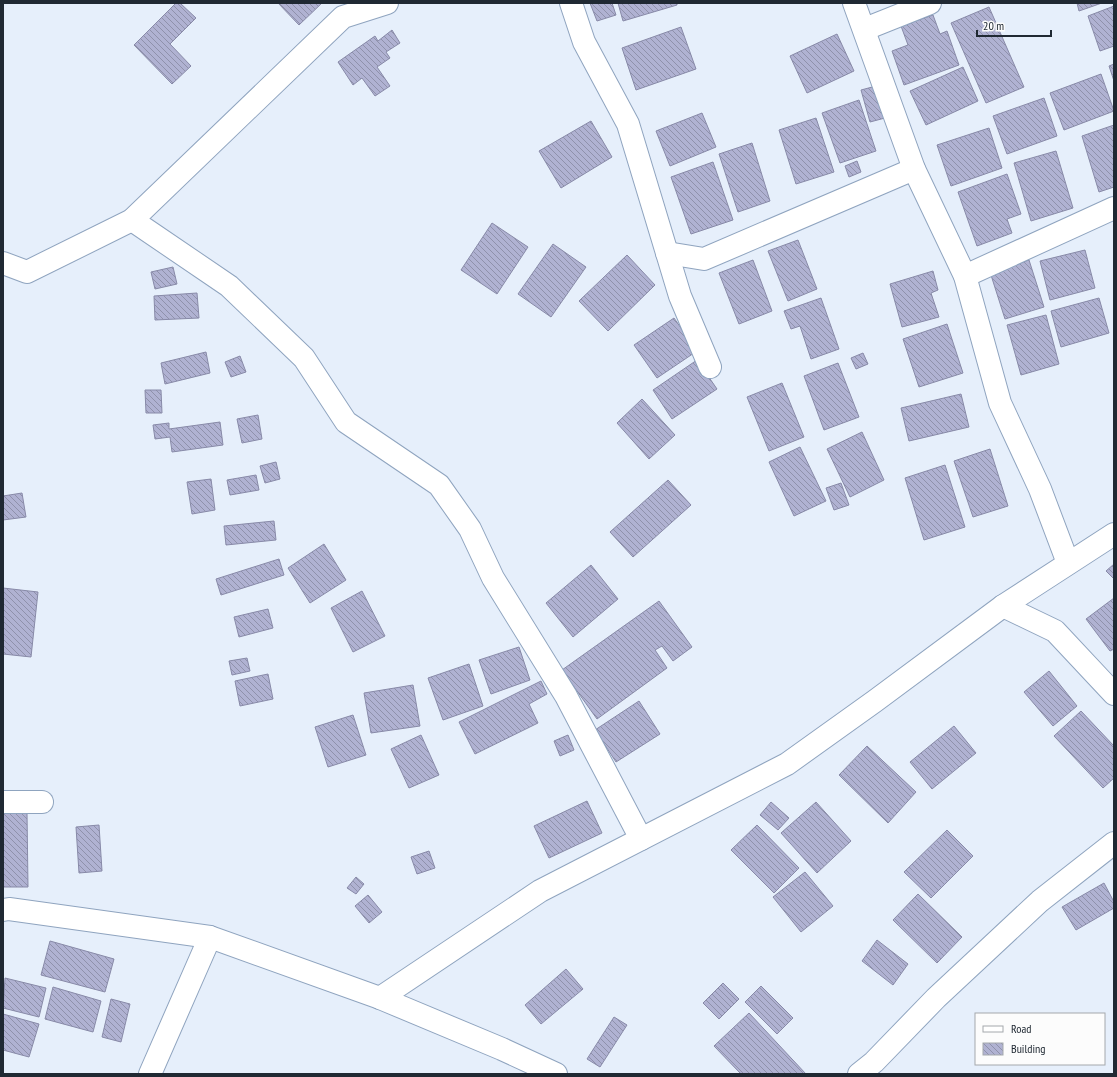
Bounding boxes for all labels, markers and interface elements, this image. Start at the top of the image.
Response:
scale bar [977,12,1051,38]
text: 20 m [983,18,1004,33]
legend [975,1013,1105,1065]
text: Road [1011,1021,1031,1036]
text: Building [1011,1041,1046,1056]

